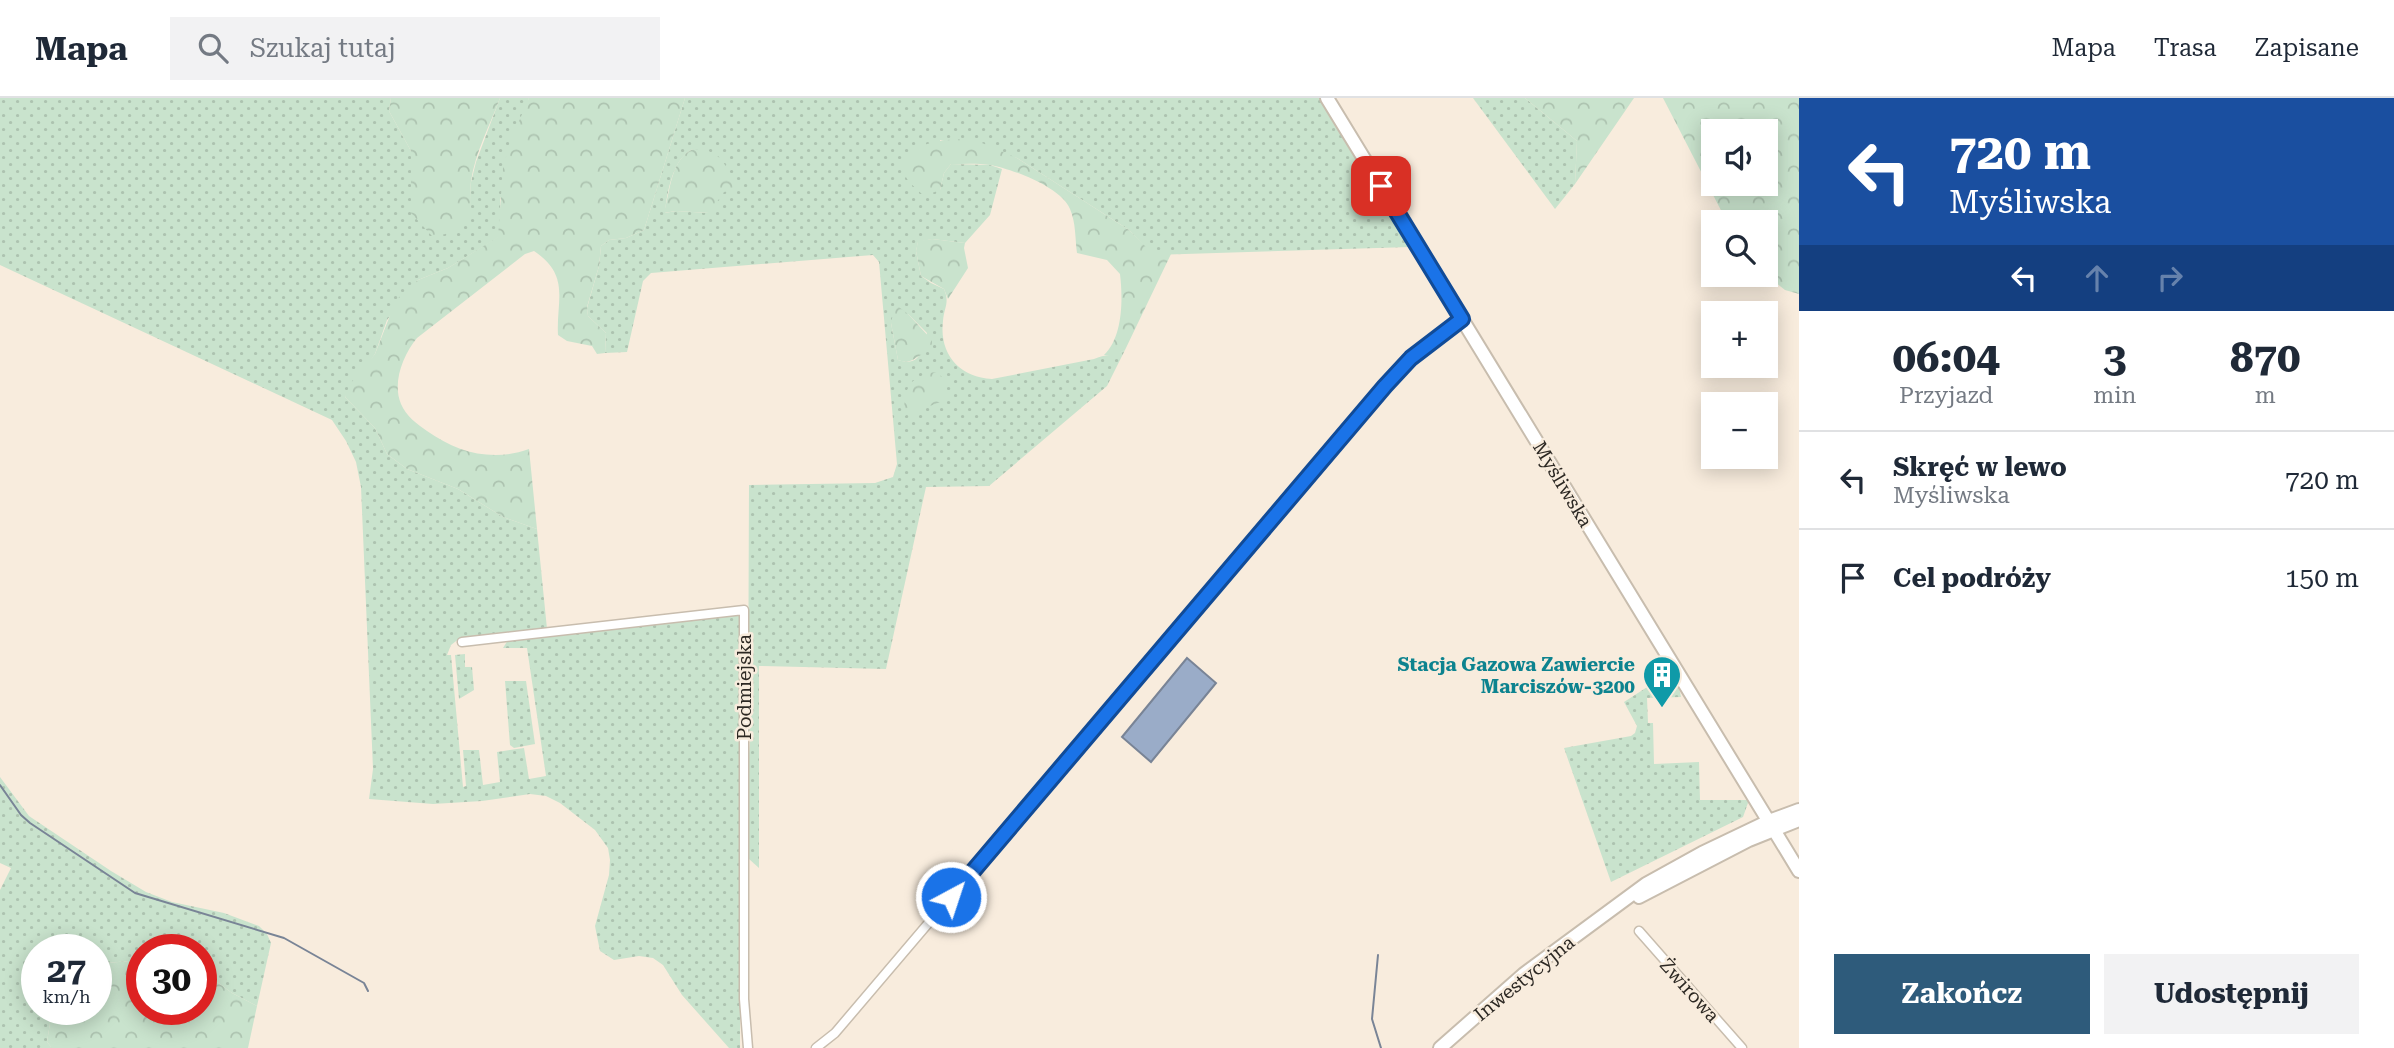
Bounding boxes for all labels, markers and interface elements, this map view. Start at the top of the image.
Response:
search box [170,17,660,80]
text: Mapa [35,29,128,68]
icon: search [194,29,232,67]
text: Szukaj tutaj [250,33,396,63]
text: Mapa [2052,34,2116,62]
text: Trasa [2154,34,2216,62]
text: Zapisane [2254,34,2359,62]
map controls [1701,119,1778,469]
button: sound [1701,119,1778,196]
text: 720 m [1949,124,2091,181]
icon: left [1834,126,1925,217]
pin [1351,156,1411,216]
icon: arrive [1362,167,1400,205]
text: Myśliwska [1949,183,2111,221]
button: search [1701,210,1778,287]
icon: left [2005,259,2043,297]
icon: ahead [2078,259,2116,297]
icon: right [2151,259,2189,297]
button: + [1701,301,1778,378]
text: 06:04 [1893,333,2000,382]
text: 3 [2103,333,2127,382]
text: 870 [2230,333,2300,382]
text: Przyjazd [1899,382,1993,409]
text: min [2093,382,2136,409]
text: m [2255,382,2276,409]
button: − [1701,392,1778,469]
street label: Myśliwska [1528,437,1598,532]
text: Skręć w lewo [1893,452,2067,482]
icon: left [1834,461,1872,499]
text: 720 m [2285,465,2359,495]
text: Myśliwska [1893,482,2010,509]
icon: arrive [1834,559,1872,597]
text: Cel podróży [1893,563,2051,593]
text: 150 m [2285,563,2359,593]
street label: Podmiejska [733,633,756,740]
place label: Stacja Gazowa Zawiercie Marciszów-3200 [1398,653,1635,698]
building icon: Stacja Gazowa Zawiercie Marciszów-3200 [1641,654,1683,709]
position arrow [914,860,988,934]
street label: Inwestycyjna [1469,930,1580,1026]
speed limit sign: 30 [126,934,217,1025]
text: 27 [47,950,86,991]
street label: Żwirowa [1655,954,1725,1028]
button: Zakończ [1834,954,2090,1034]
button: Udostępnij [2104,954,2359,1034]
text: km/h [42,986,91,1007]

